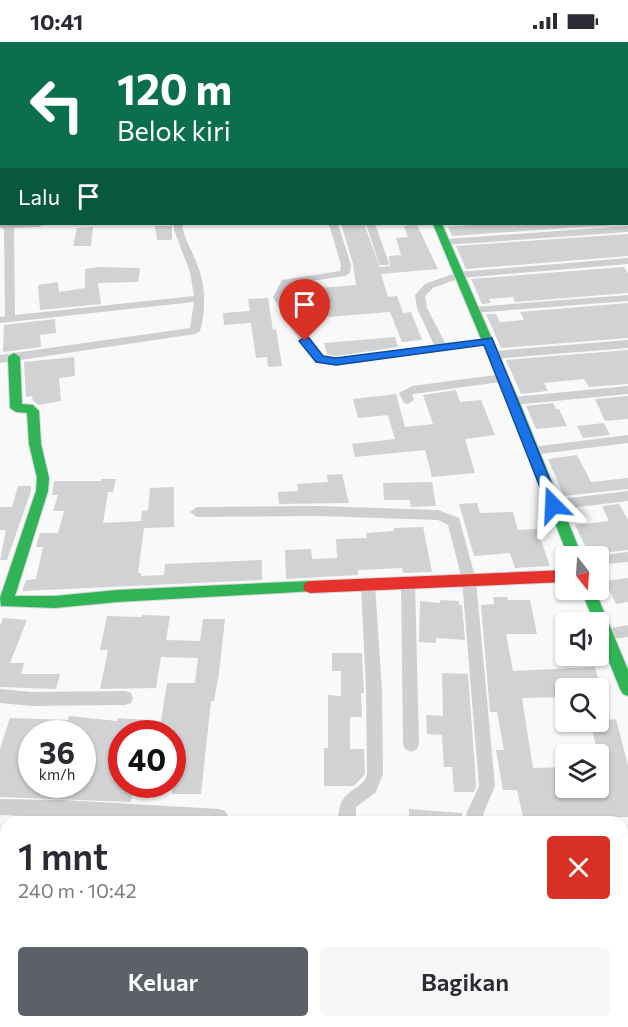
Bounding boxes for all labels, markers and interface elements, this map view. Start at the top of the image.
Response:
text: 10:41 [30,8,83,35]
text: 120 m [117,62,232,114]
icon: left [18,66,96,144]
text: Belok kiri [117,114,231,147]
icon: arrive [72,180,105,213]
text: Lalu [18,183,60,210]
pin [279,279,330,341]
icon: arrive [288,288,321,321]
position arrow [521,473,585,537]
north arrow [555,546,609,600]
map controls [555,546,609,798]
button: sound [555,612,609,666]
button: search [555,678,609,732]
speed limit sign: 40 [108,720,186,798]
text: 36 [39,733,75,770]
button: layers [555,744,609,798]
text: km/h [39,765,75,783]
text: 1 mnt [18,833,108,877]
button: close [547,836,610,899]
text: 240 m · 10:42 [18,878,137,902]
button: Keluar [18,947,308,1016]
button: Bagikan [320,947,610,1016]

